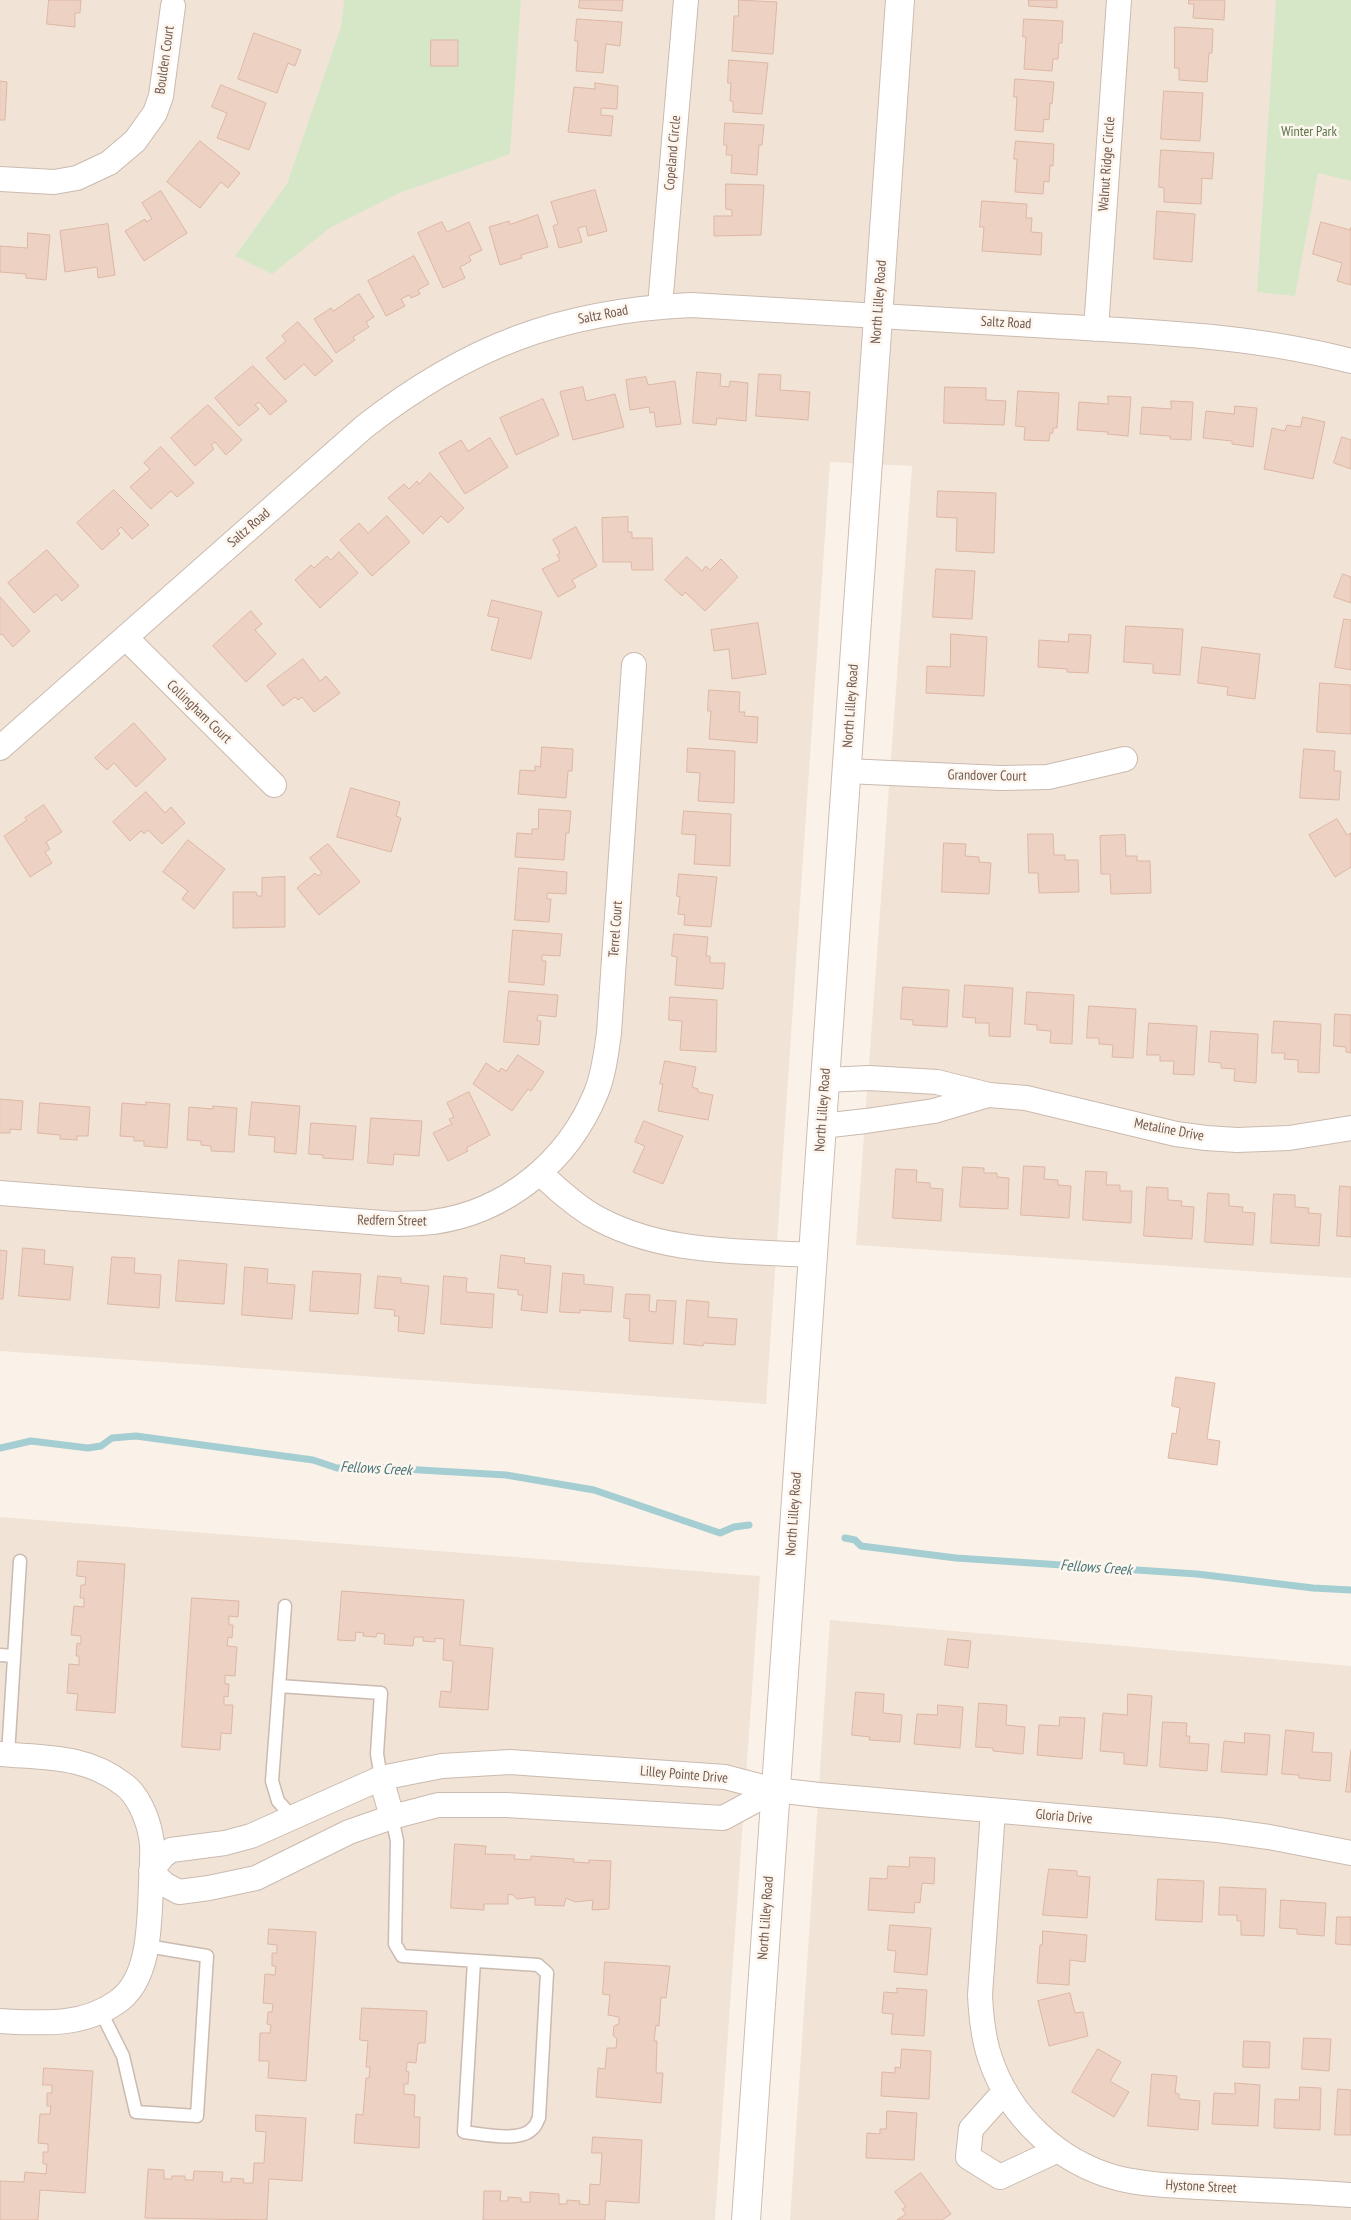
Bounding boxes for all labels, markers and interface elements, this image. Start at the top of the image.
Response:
street label: Boulden Court [152,25,178,95]
street label: Copeland Circle [661,115,685,191]
street label: Walnut Ridge Circle [1095,116,1119,212]
park label: Winter Park [1281,124,1337,140]
street label: North Lilley Road [868,260,890,344]
street label: Saltz Road [577,302,629,328]
street label: Saltz Road [980,313,1032,333]
street label: Saltz Road [224,505,274,551]
street label: North Lilley Road [840,664,862,748]
street label: Collingham Court [163,677,235,747]
street label: Grandover Court [948,767,1026,785]
street label: Terrel Court [606,900,626,958]
street label: North Lilley Road [812,1068,834,1152]
street label: Metaline Drive [1133,1115,1205,1145]
street label: Redfern Street [357,1212,427,1230]
water label: Fellows Creek [340,1458,412,1480]
street label: North Lilley Road [783,1472,805,1556]
water label: Fellows Creek [1060,1557,1132,1579]
street label: Lilley Pointe Drive [639,1763,729,1787]
street label: Gloria Drive [1035,1806,1093,1828]
street label: North Lilley Road [755,1876,777,1960]
street label: Hystone Street [1165,2177,1237,2197]

